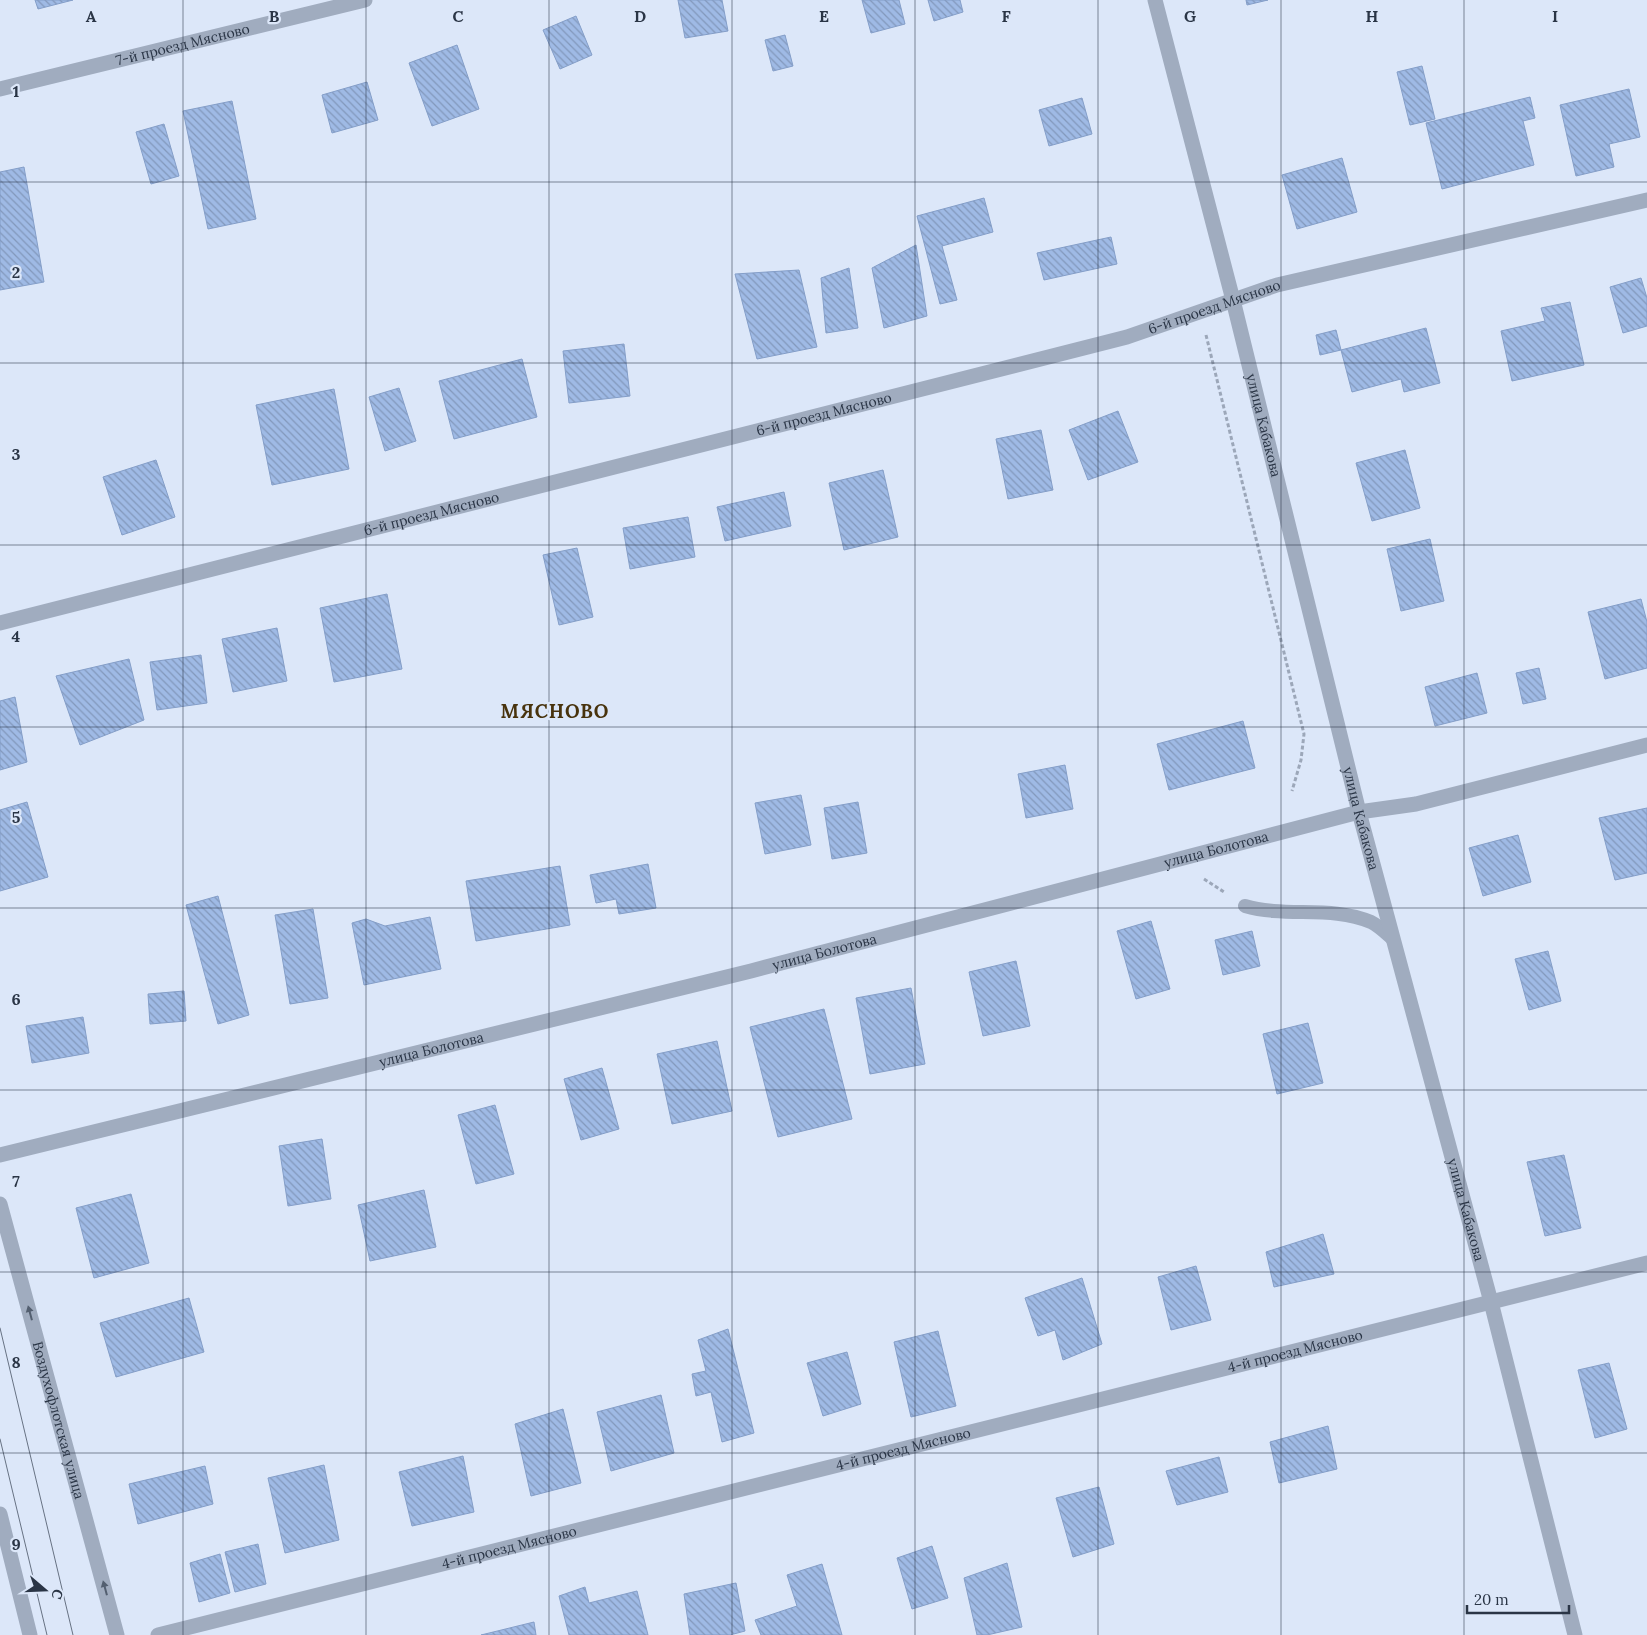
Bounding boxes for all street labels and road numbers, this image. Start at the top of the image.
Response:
street label: 7-й проезд Мясново [114,19,251,69]
street label: 6-й проезд Мясново [1146,276,1283,338]
street label: улица Кабакова [1242,372,1285,479]
street label: 6-й проезд Мясново [754,388,893,440]
street label: 6-й проезд Мясново [362,488,501,539]
street label: улица Кабакова [1339,765,1383,872]
street label: улица Болотова [1162,827,1270,872]
street label: улица Болотова [770,930,878,974]
street label: улица Болотова [377,1028,485,1071]
street label: улица Кабакова [1444,1156,1489,1263]
street label: 4-й проезд Мясново [1226,1325,1364,1376]
street label: Воздухофлотская улица [29,1339,89,1501]
street label: 4-й проезд Мясново [834,1423,972,1474]
street label: 4-й проезд Мясново [440,1522,579,1573]

